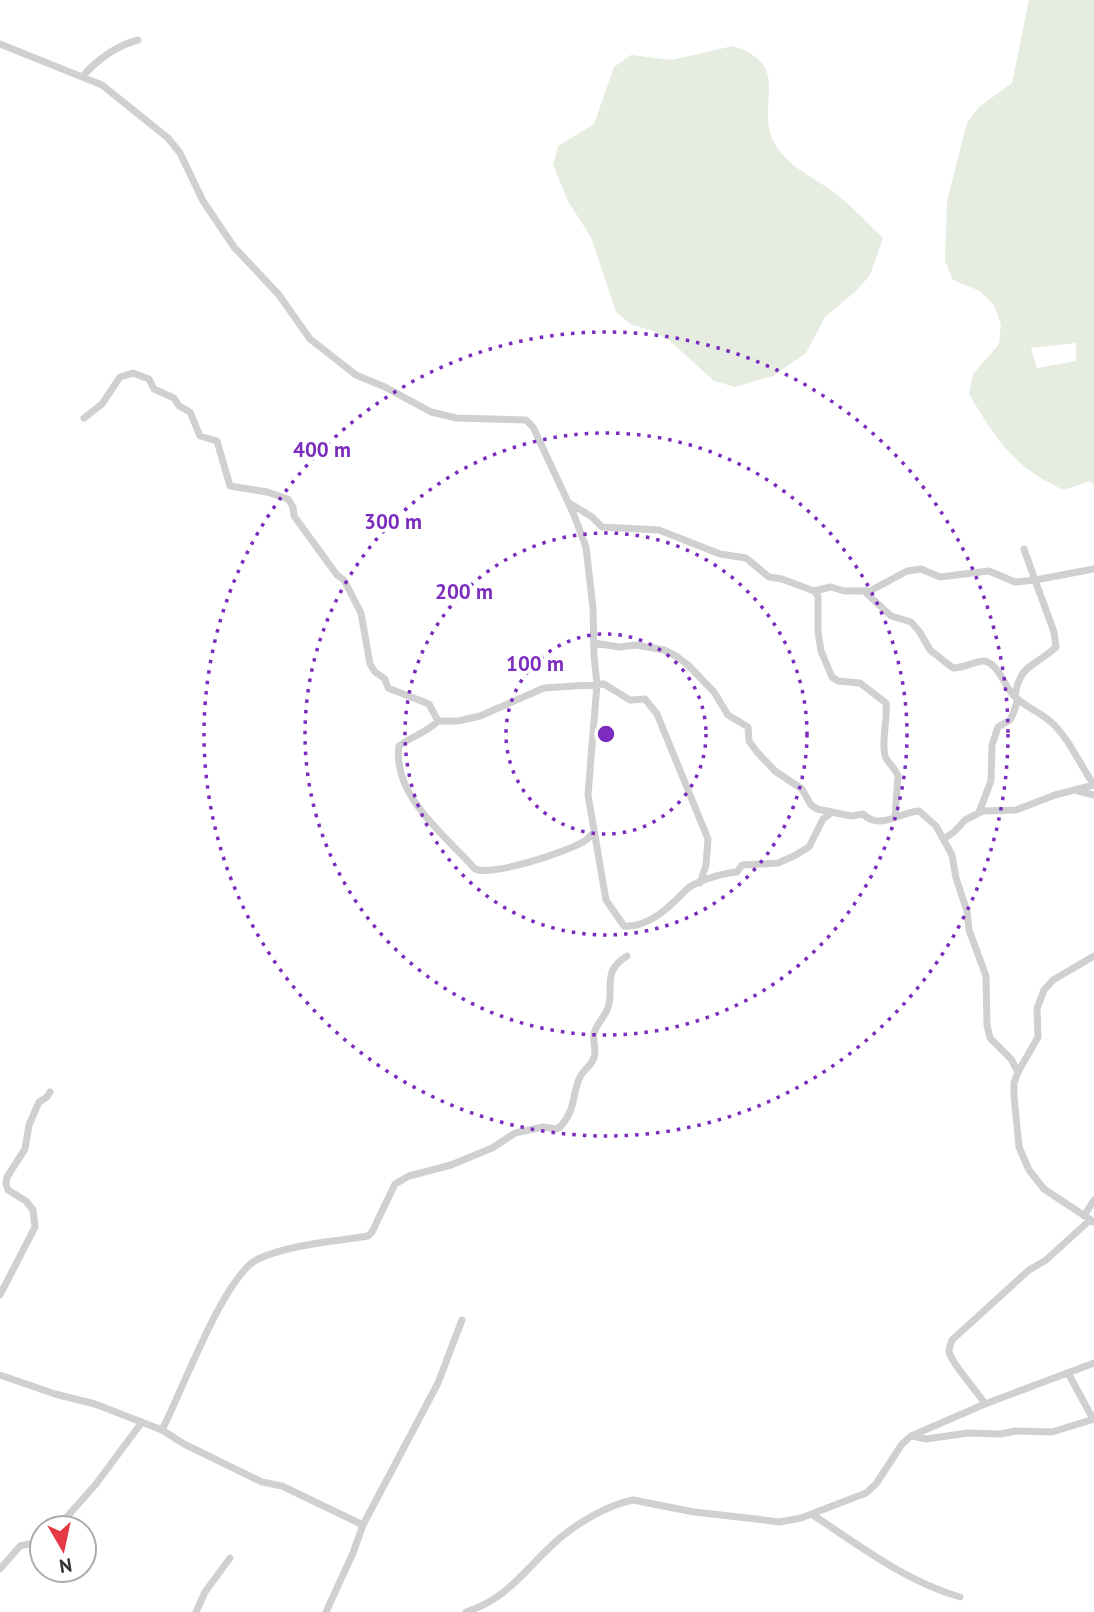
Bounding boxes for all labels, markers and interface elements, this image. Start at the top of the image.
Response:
text: 400 m [293,436,351,463]
text: 300 m [364,508,422,535]
text: 200 m [435,578,493,605]
text: 100 m [506,650,564,677]
centre of rings [594,722,618,746]
north arrow [28,1514,98,1584]
text: N [58,1553,74,1579]

